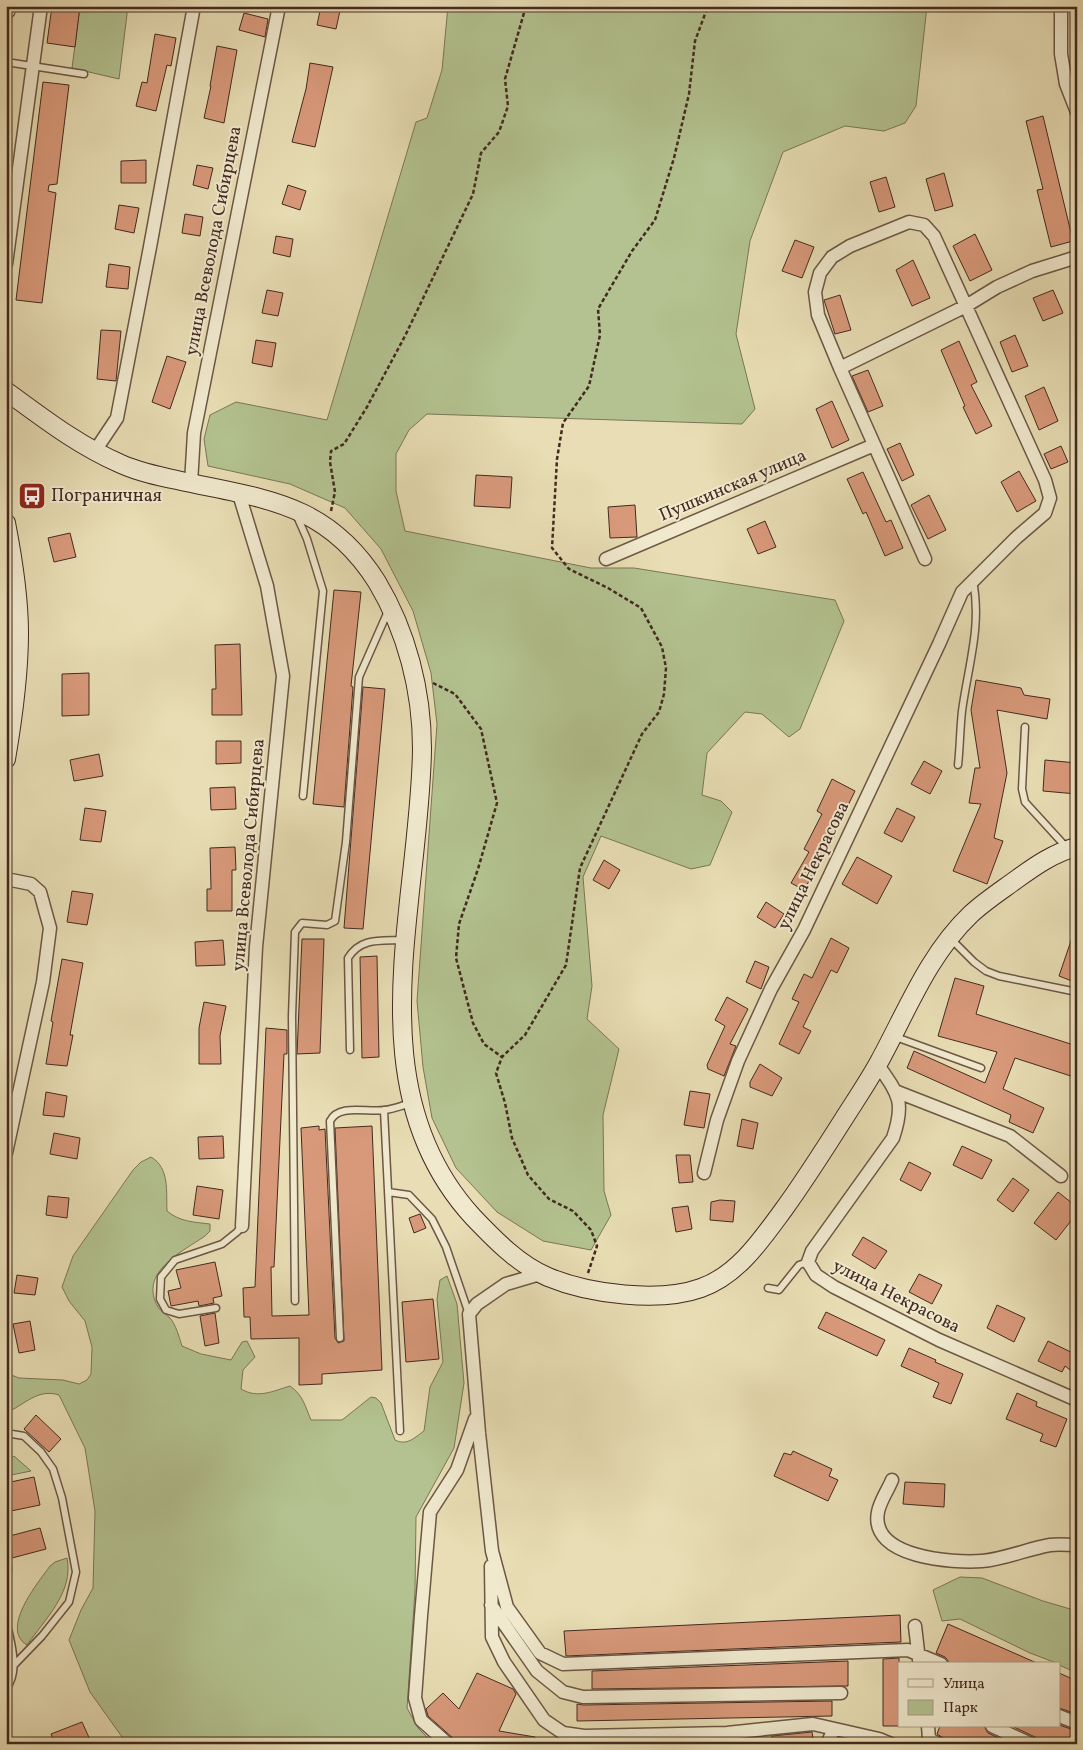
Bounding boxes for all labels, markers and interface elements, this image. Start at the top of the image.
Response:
street label: улица Всеволода Сибирцева [179,124,249,358]
street label: Пушкинская улица [655,444,811,528]
bus stop icon: Пограничная [17,481,47,511]
place label: Пограничная [51,484,162,509]
street label: улица Всеволода Сибирцева [226,737,272,972]
street label: улица Некрасова [772,797,856,935]
street label: улица Некрасова [828,1254,964,1340]
legend [898,1662,1060,1728]
text: Улица [943,1674,985,1695]
text: Парк [943,1698,978,1719]

